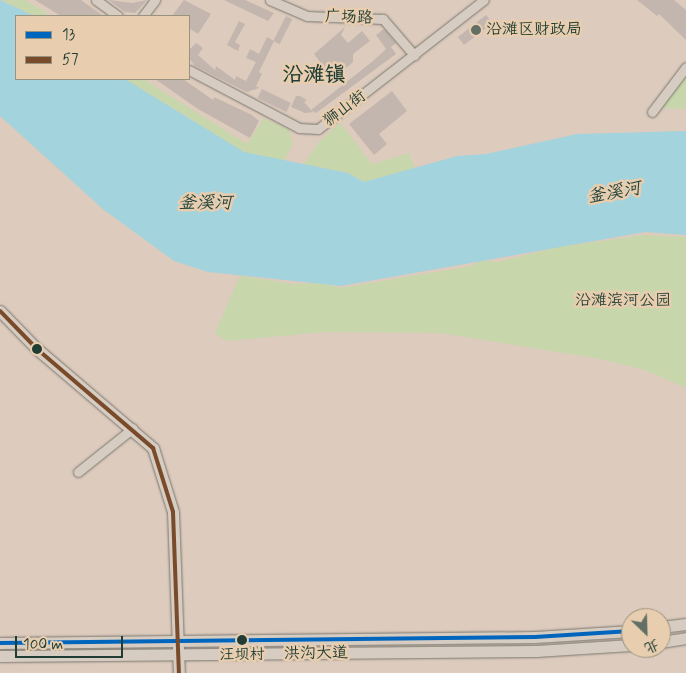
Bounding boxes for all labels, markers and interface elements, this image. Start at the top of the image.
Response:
street label: 广场路 [325,8,373,28]
legend [15,15,190,80]
place label: 沿滩区财政局 [486,20,582,40]
marker: 沿滩区财政局 [470,24,482,36]
text: 13 [62,25,75,45]
text: 57 [62,50,79,70]
district label: 沿滩镇 [283,62,345,88]
street label: 狮山街 [320,87,370,131]
water label: 釜溪河 [586,178,642,208]
water label: 釜溪河 [178,192,232,214]
park label: 沿滩滨河公园 [575,291,671,311]
unlabelled marker [32,344,42,354]
north arrow [621,608,671,658]
scale bar [18,626,125,658]
text: 100 m [23,635,63,655]
marker: 汪坝村 [237,635,247,645]
text: 北 [642,635,662,657]
street label: 洪沟大道 [284,644,348,664]
place label: 汪坝村 [220,647,264,665]

